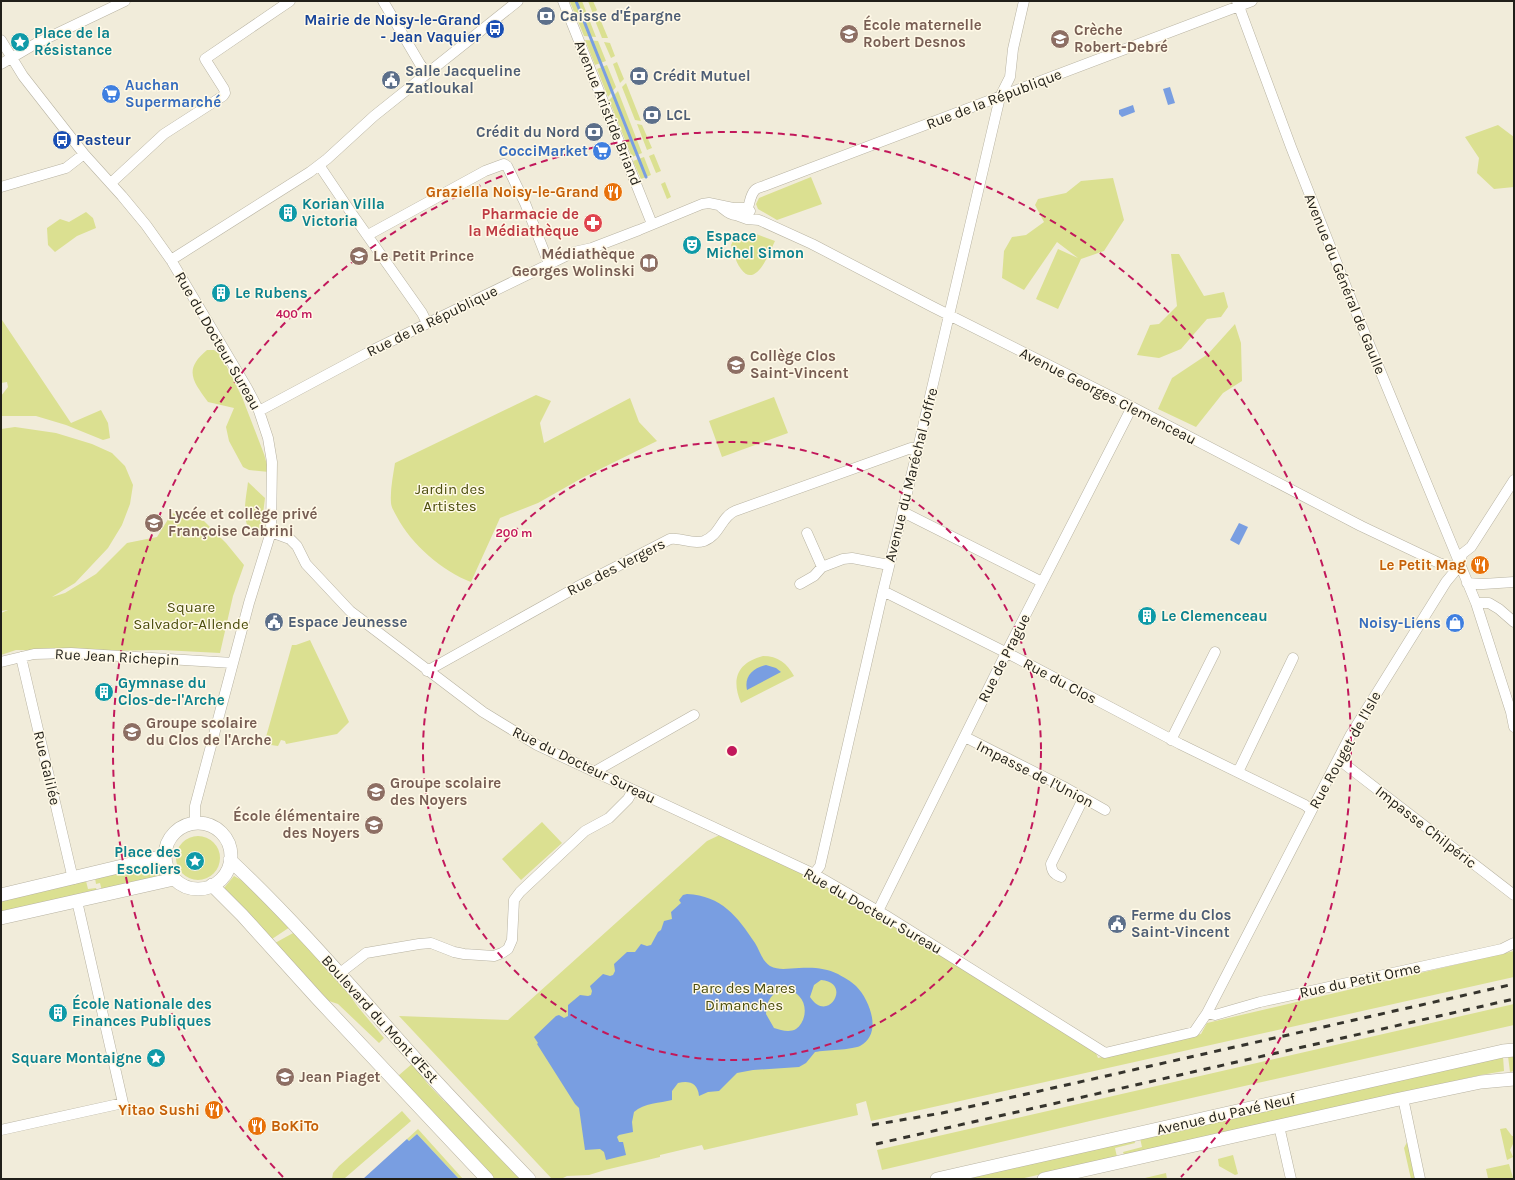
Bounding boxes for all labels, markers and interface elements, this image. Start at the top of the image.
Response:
bank icon: Caisse d'Épargne [535,5,557,27]
place label: Caisse d'Épargne [560,6,681,25]
place label: Mairie de Noisy-le-Grand - Jean Vaquier [304,11,481,46]
place label: École maternelle Robert Desnos [863,15,982,51]
bus stop icon: Mairie de Noisy-le-Grand - Jean Vaquier [484,18,506,40]
place label: Crèche Robert-Debré [1074,21,1168,56]
school or university icon: École maternelle Robert Desnos [838,23,860,45]
place label: Place de la Résistance [34,24,112,59]
school or university icon: Crèche Robert-Debré [1049,28,1071,50]
place icon: Place de la Résistance [9,31,31,53]
street label: Avenue Aristide Briand [571,38,645,188]
place label: Salle Jacqueline Zatloukal [405,62,521,97]
bank icon: Crédit Mutuel [628,65,650,87]
street label: Rue de la République [924,65,1064,133]
place label: Crédit Mutuel [653,67,751,85]
public building icon: Salle Jacqueline Zatloukal [380,69,402,91]
place label: Auchan Supermarché [125,76,221,111]
supermarket icon: Auchan Supermarché [100,83,122,105]
bank icon: LCL [641,104,663,126]
place label: LCL [666,106,691,124]
bank icon: Crédit du Nord [583,121,605,143]
place label: Crédit du Nord [476,123,580,141]
bus stop icon: Pasteur [51,129,73,151]
place label: Pasteur [76,131,131,149]
supermarket icon: CocciMarket [591,140,613,162]
place label: CocciMarket [499,142,588,160]
restaurant icon: Graziella Noisy-le-Grand [602,181,624,203]
place label: Graziella Noisy-le-Grand [426,183,599,201]
street label: Avenue du Général de Gaulle [1300,191,1390,377]
place label: Korian Villa Victoria [302,195,385,230]
building icon: Korian Villa Victoria [277,202,299,224]
place label: Pharmacie de la Médiathèque [468,205,579,240]
pharmacy icon: Pharmacie de la Médiathèque [582,212,604,234]
place label: Espace Michel Simon [706,227,804,262]
theatre icon: Espace Michel Simon [681,234,703,256]
school or university icon: Le Petit Prince [348,245,370,267]
place label: Médiathèque Georges Wolinski [512,245,635,280]
place label: Le Petit Prince [373,247,474,265]
library icon: Médiathèque Georges Wolinski [638,252,660,274]
street label: Rue du Docteur Sureau [171,269,265,413]
street label: Rue de la République [364,281,500,361]
building icon: Le Rubens [210,282,232,304]
place label: Le Rubens [235,284,308,302]
text: 400 m [276,307,312,321]
street label: Avenue Georges Clemenceau [1017,344,1199,448]
place label: Collège Clos Saint-Vincent [750,347,849,382]
school or university icon: Collège Clos Saint-Vincent [725,354,747,376]
street label: Avenue du Maréchal Joffre [881,386,941,564]
park label: Jardin des Artistes [415,480,485,515]
place label: Lycée et collège privé Françoise Cabrini [168,505,318,540]
school or university icon: Lycée et collège privé Françoise Cabrini [143,512,165,534]
text: 200 m [496,526,532,540]
street label: Rue des Vergers [564,534,668,600]
restaurant icon: Le Petit Mag [1469,554,1491,576]
place label: Le Petit Mag [1379,556,1466,574]
park label: Square Salvador-Allende [133,598,249,633]
building icon: Le Clemenceau [1136,605,1158,627]
place label: Le Clemenceau [1161,607,1268,625]
public building icon: Espace Jeunesse [263,611,285,633]
street label: Rue de Prague [974,611,1034,705]
shop icon: Noisy-Liens [1444,612,1466,634]
place label: Espace Jeunesse [288,613,407,631]
place label: Noisy-Liens [1358,614,1441,632]
street label: Rue Jean Richepin [54,645,180,669]
street label: Rue du Clos [1020,654,1100,708]
place label: Gymnase du Clos-de-l'Arche [118,674,225,709]
building icon: Gymnase du Clos-de-l'Arche [93,681,115,703]
street label: Rue Rouget de l'Isle [1305,688,1385,812]
place label: Groupe scolaire du Clos de l'Arche [146,714,271,749]
school or university icon: Groupe scolaire du Clos de l'Arche [121,721,143,743]
street label: Rue du Docteur Sureau [510,723,658,807]
street label: Rue Galilée [30,729,64,807]
street label: Impasse de l'Union [973,737,1097,811]
centre of rings [725,744,739,758]
place label: Groupe scolaire des Noyers [390,774,501,809]
school or university icon: Groupe scolaire des Noyers [365,781,387,803]
street label: Impasse Chilpéric [1372,782,1480,872]
place label: École élémentaire des Noyers [233,806,360,842]
school or university icon: École élémentaire des Noyers [363,814,385,836]
place label: Place des Escoliers [114,843,181,878]
place icon: Place des Escoliers [184,850,206,872]
street label: Rue du Docteur Sureau [801,864,945,958]
place label: Ferme du Clos Saint-Vincent [1131,906,1232,941]
public building icon: Ferme du Clos Saint-Vincent [1106,913,1128,935]
street label: Boulevard du Mont d'Est [318,951,442,1087]
street label: Rue du Petit Orme [1298,958,1422,1002]
park label: Parc des Mares Dimanches [692,979,796,1014]
place label: École Nationale des Finances Publiques [72,994,212,1030]
building icon: École Nationale des Finances Publiques [47,1002,69,1024]
place icon: Square Montaigne [145,1047,167,1069]
place label: Square Montaigne [11,1049,142,1067]
school or university icon: Jean Piaget [274,1066,296,1088]
place label: Jean Piaget [299,1068,381,1086]
street label: Avenue du Pavé Neuf [1155,1089,1298,1139]
restaurant icon: Yitao Sushi [203,1099,225,1121]
place label: Yitao Sushi [118,1101,200,1119]
restaurant icon: BoKiTo [246,1115,268,1137]
place label: BoKiTo [271,1117,319,1135]

